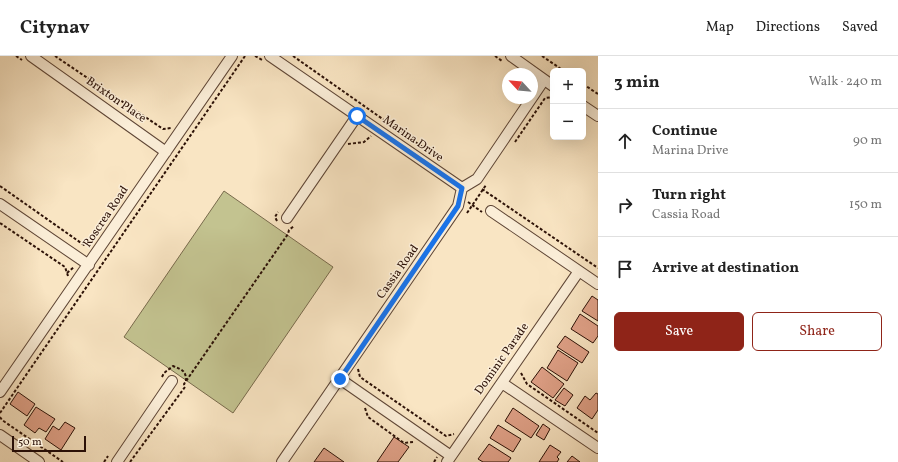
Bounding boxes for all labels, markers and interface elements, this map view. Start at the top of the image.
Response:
text: Citynav [20,15,90,41]
text: Map [706,18,734,37]
text: Directions [756,18,820,37]
text: Saved [842,18,878,37]
north arrow [502,68,538,104]
map controls [550,68,586,140]
button: + [550,68,586,104]
text: 3 min [614,71,660,94]
street label: Brixton Place [83,73,150,127]
text: Walk · 240 m [809,73,882,91]
button: − [550,104,586,140]
route start [348,107,366,125]
street label: Marina Drive [379,112,447,166]
text: Continue [652,121,717,142]
icon: ahead [614,130,636,152]
text: 90 m [853,132,882,150]
text: Marina Drive [652,142,729,160]
street label: Roscrea Road [80,183,133,251]
text: Turn right [652,185,726,206]
icon: right [614,194,636,216]
text: 150 m [849,196,882,214]
text: Cassia Road [652,206,720,224]
street label: Cassia Road [373,241,423,302]
icon: arrive [614,258,636,280]
text: Arrive at destination [652,258,799,279]
button: Save [614,312,744,351]
button: Share [752,312,882,351]
street label: Dominic Parade [471,320,533,398]
route end [331,370,349,388]
scale bar [12,434,86,453]
text: 50 m [18,435,42,450]

